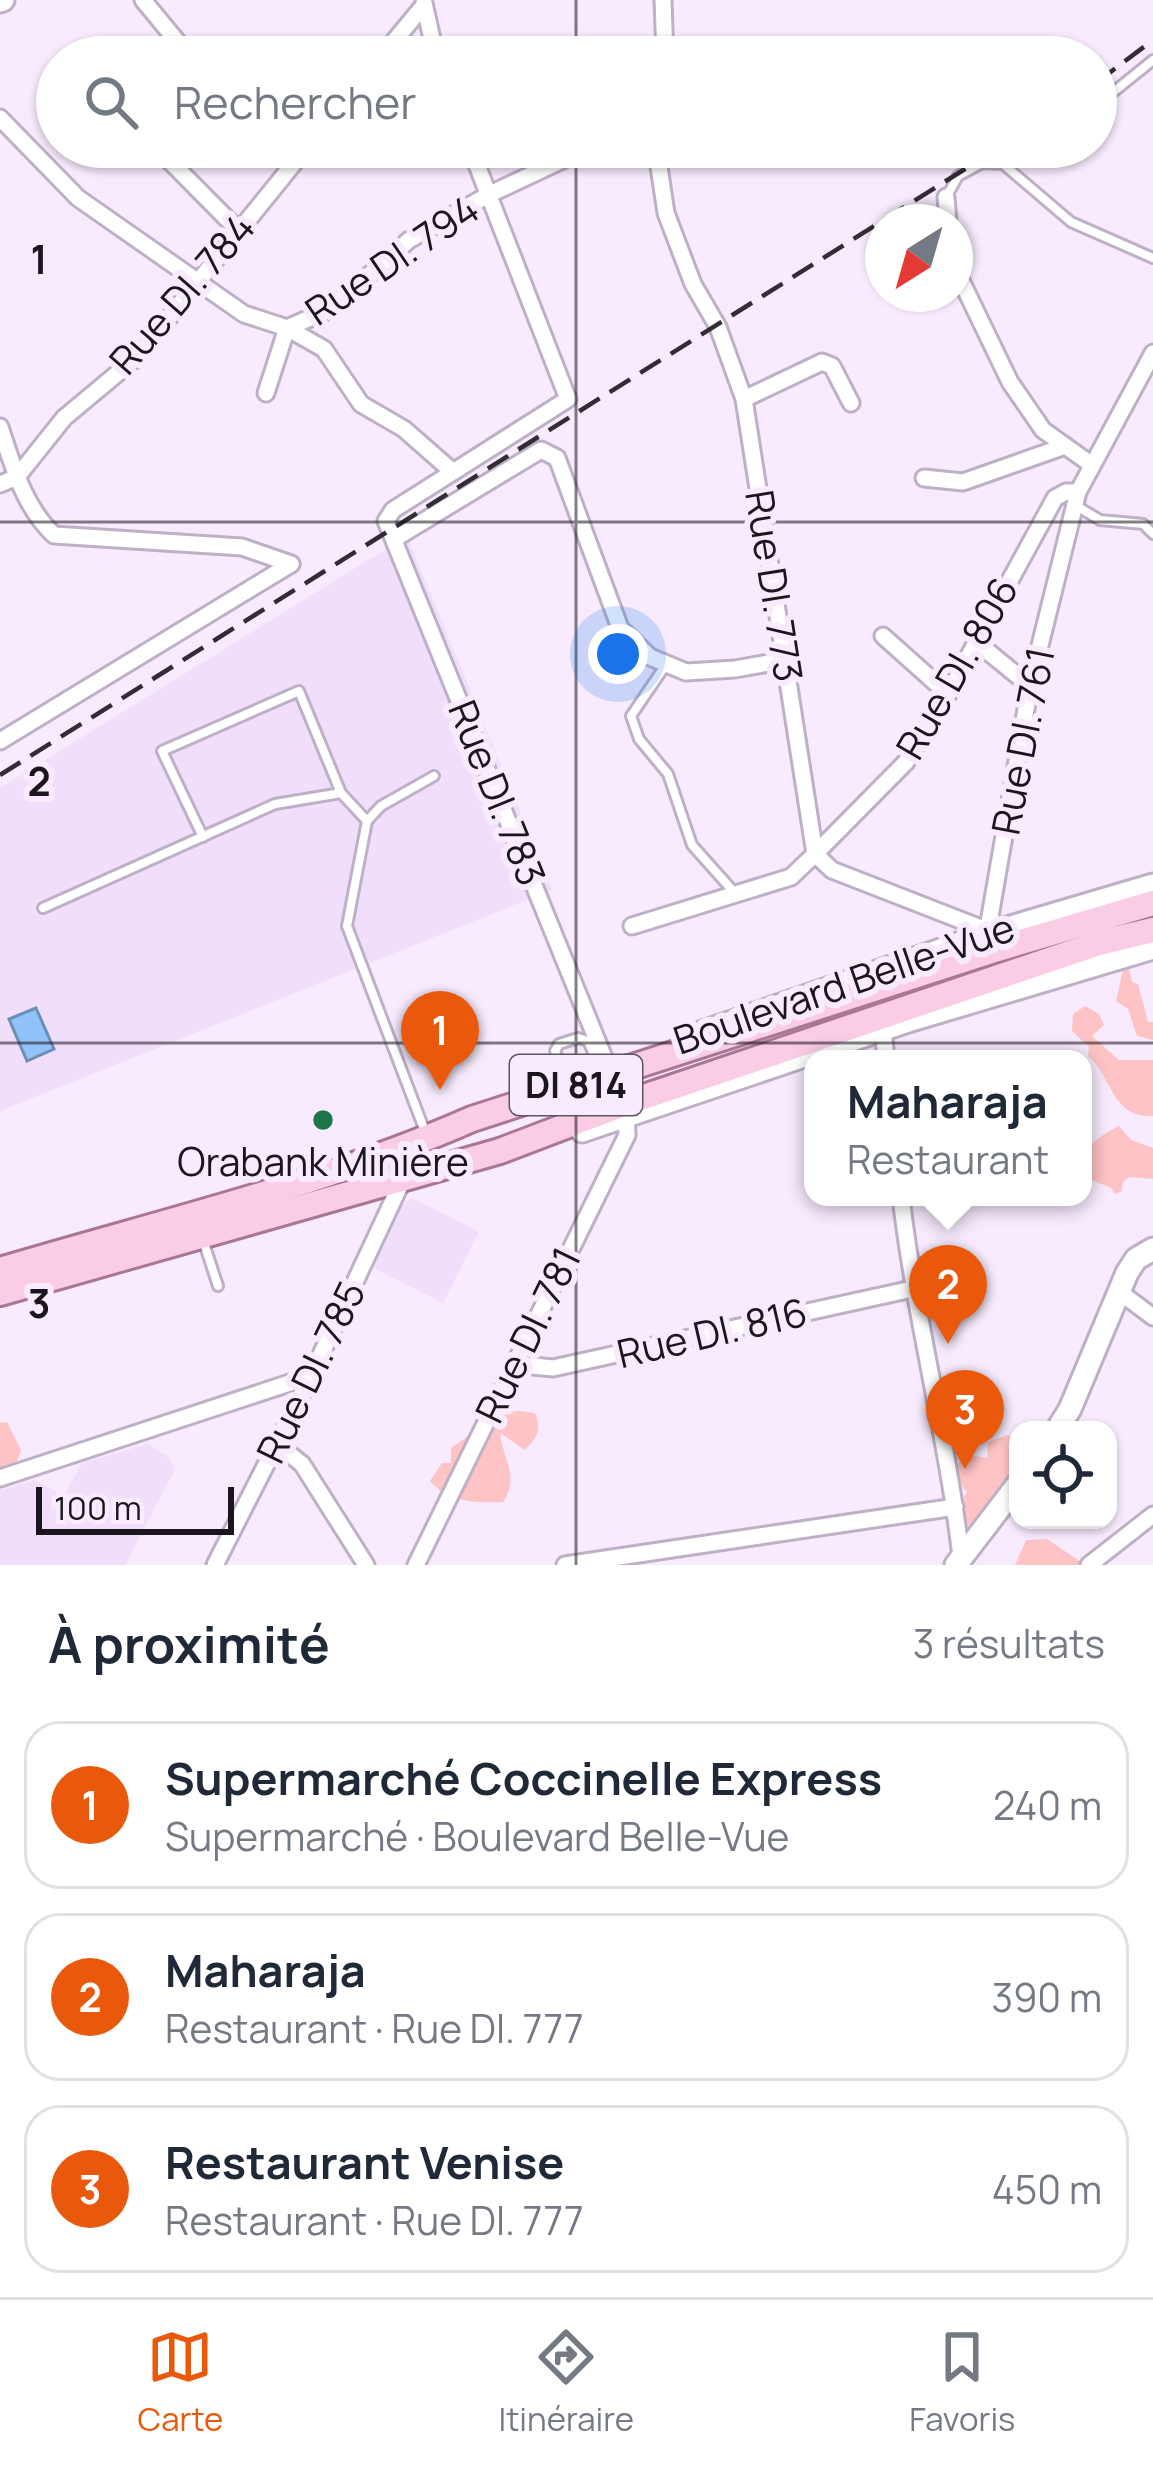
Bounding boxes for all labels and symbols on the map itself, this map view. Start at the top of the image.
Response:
street label: Rue DI. 794 [294,181,489,337]
street label: Rue DI. 784 [96,201,266,385]
north arrow [865,204,973,312]
text: 1 [30,232,48,286]
street label: Rue DI. 773 [733,486,817,685]
street label: Rue DI. 806 [882,567,1030,768]
your location [588,624,648,684]
street label: Rue DI. 761 [977,643,1067,839]
street label: Rue DI. 783 [436,692,560,893]
text: 2 [27,754,51,808]
street label: Boulevard Belle-Vue [666,899,1021,1067]
pin: 1 [401,991,479,1090]
road number: DI 814 [510,1055,642,1115]
marker: Orabank Minière [310,1107,336,1133]
place label: Orabank Minière [177,1134,469,1188]
street label: Rue DI. 781 [461,1238,593,1431]
pin: 2 [909,1245,987,1344]
street label: Rue DI. 785 [243,1272,377,1472]
text: 3 [28,1276,50,1330]
street label: Rue DI. 816 [611,1284,812,1380]
pin: 3 [926,1370,1004,1469]
scale bar [36,1481,234,1534]

